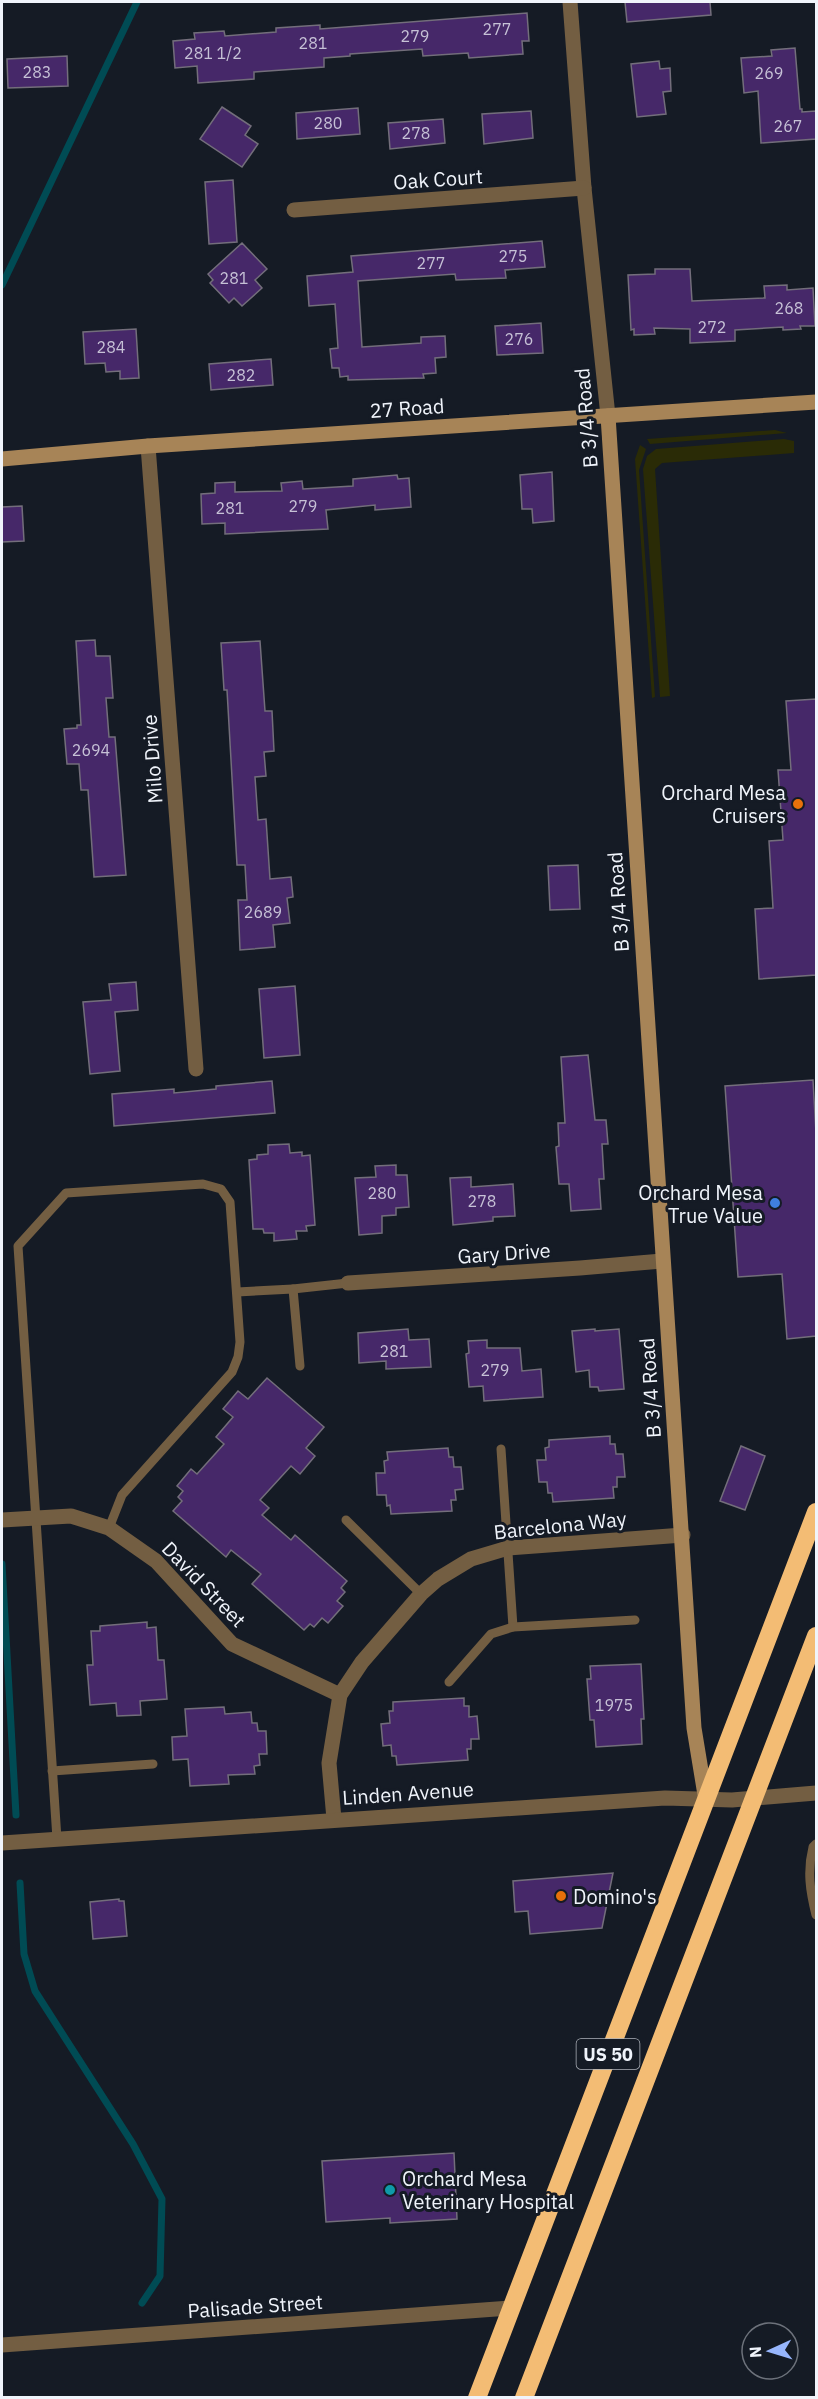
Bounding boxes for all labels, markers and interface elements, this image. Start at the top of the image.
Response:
house number: 277 [483,19,511,39]
house number: 279 [401,26,429,46]
house number: 281 [299,33,327,53]
house number: 281 1/2 [184,43,242,63]
house number: 283 [23,62,51,82]
house number: 269 [755,63,783,83]
house number: 280 [314,113,342,133]
house number: 267 [774,116,802,136]
house number: 278 [402,123,430,143]
street label: Oak Court [392,162,484,196]
house number: 275 [499,246,527,266]
house number: 277 [417,253,445,273]
house number: 281 [220,268,248,288]
house number: 268 [775,298,803,318]
house number: 272 [698,317,726,337]
house number: 276 [505,329,533,349]
house number: 284 [97,337,125,357]
house number: 282 [227,365,255,385]
street label: B 3/4 Road [568,367,604,469]
street label: 27 Road [369,392,445,424]
house number: 279 [289,496,317,516]
house number: 281 [216,498,244,518]
street label: Milo Drive [135,714,169,804]
house number: 2694 [72,740,110,760]
place label: Orchard Mesa Cruisers [661,779,786,829]
marker: Orchard Mesa Cruisers [791,797,805,811]
street label: B 3/4 Road [601,851,635,953]
house number: 2689 [244,902,282,922]
place label: Orchard Mesa True Value [638,1179,763,1229]
house number: 280 [368,1183,396,1203]
house number: 278 [468,1191,496,1211]
marker: Orchard Mesa True Value [768,1196,782,1210]
street label: Gary Drive [457,1236,551,1270]
street label: B 3/4 Road [633,1337,667,1439]
house number: 281 [380,1341,408,1361]
house number: 279 [481,1360,509,1380]
street label: Barcelona Way [492,1505,628,1545]
street label: David Street [156,1535,252,1633]
house number: 1975 [595,1695,633,1715]
street label: Linden Avenue [341,1775,475,1811]
place label: Domino's [573,1883,657,1910]
marker: Domino's [554,1889,568,1903]
road number: US 50 [576,2039,640,2069]
place label: Orchard Mesa Veterinary Hospital [402,2165,574,2215]
marker: Orchard Mesa Veterinary Hospital [383,2183,397,2197]
street label: Palisade Street [186,2288,324,2324]
north arrow [740,2321,800,2381]
text: N [745,2346,765,2359]

